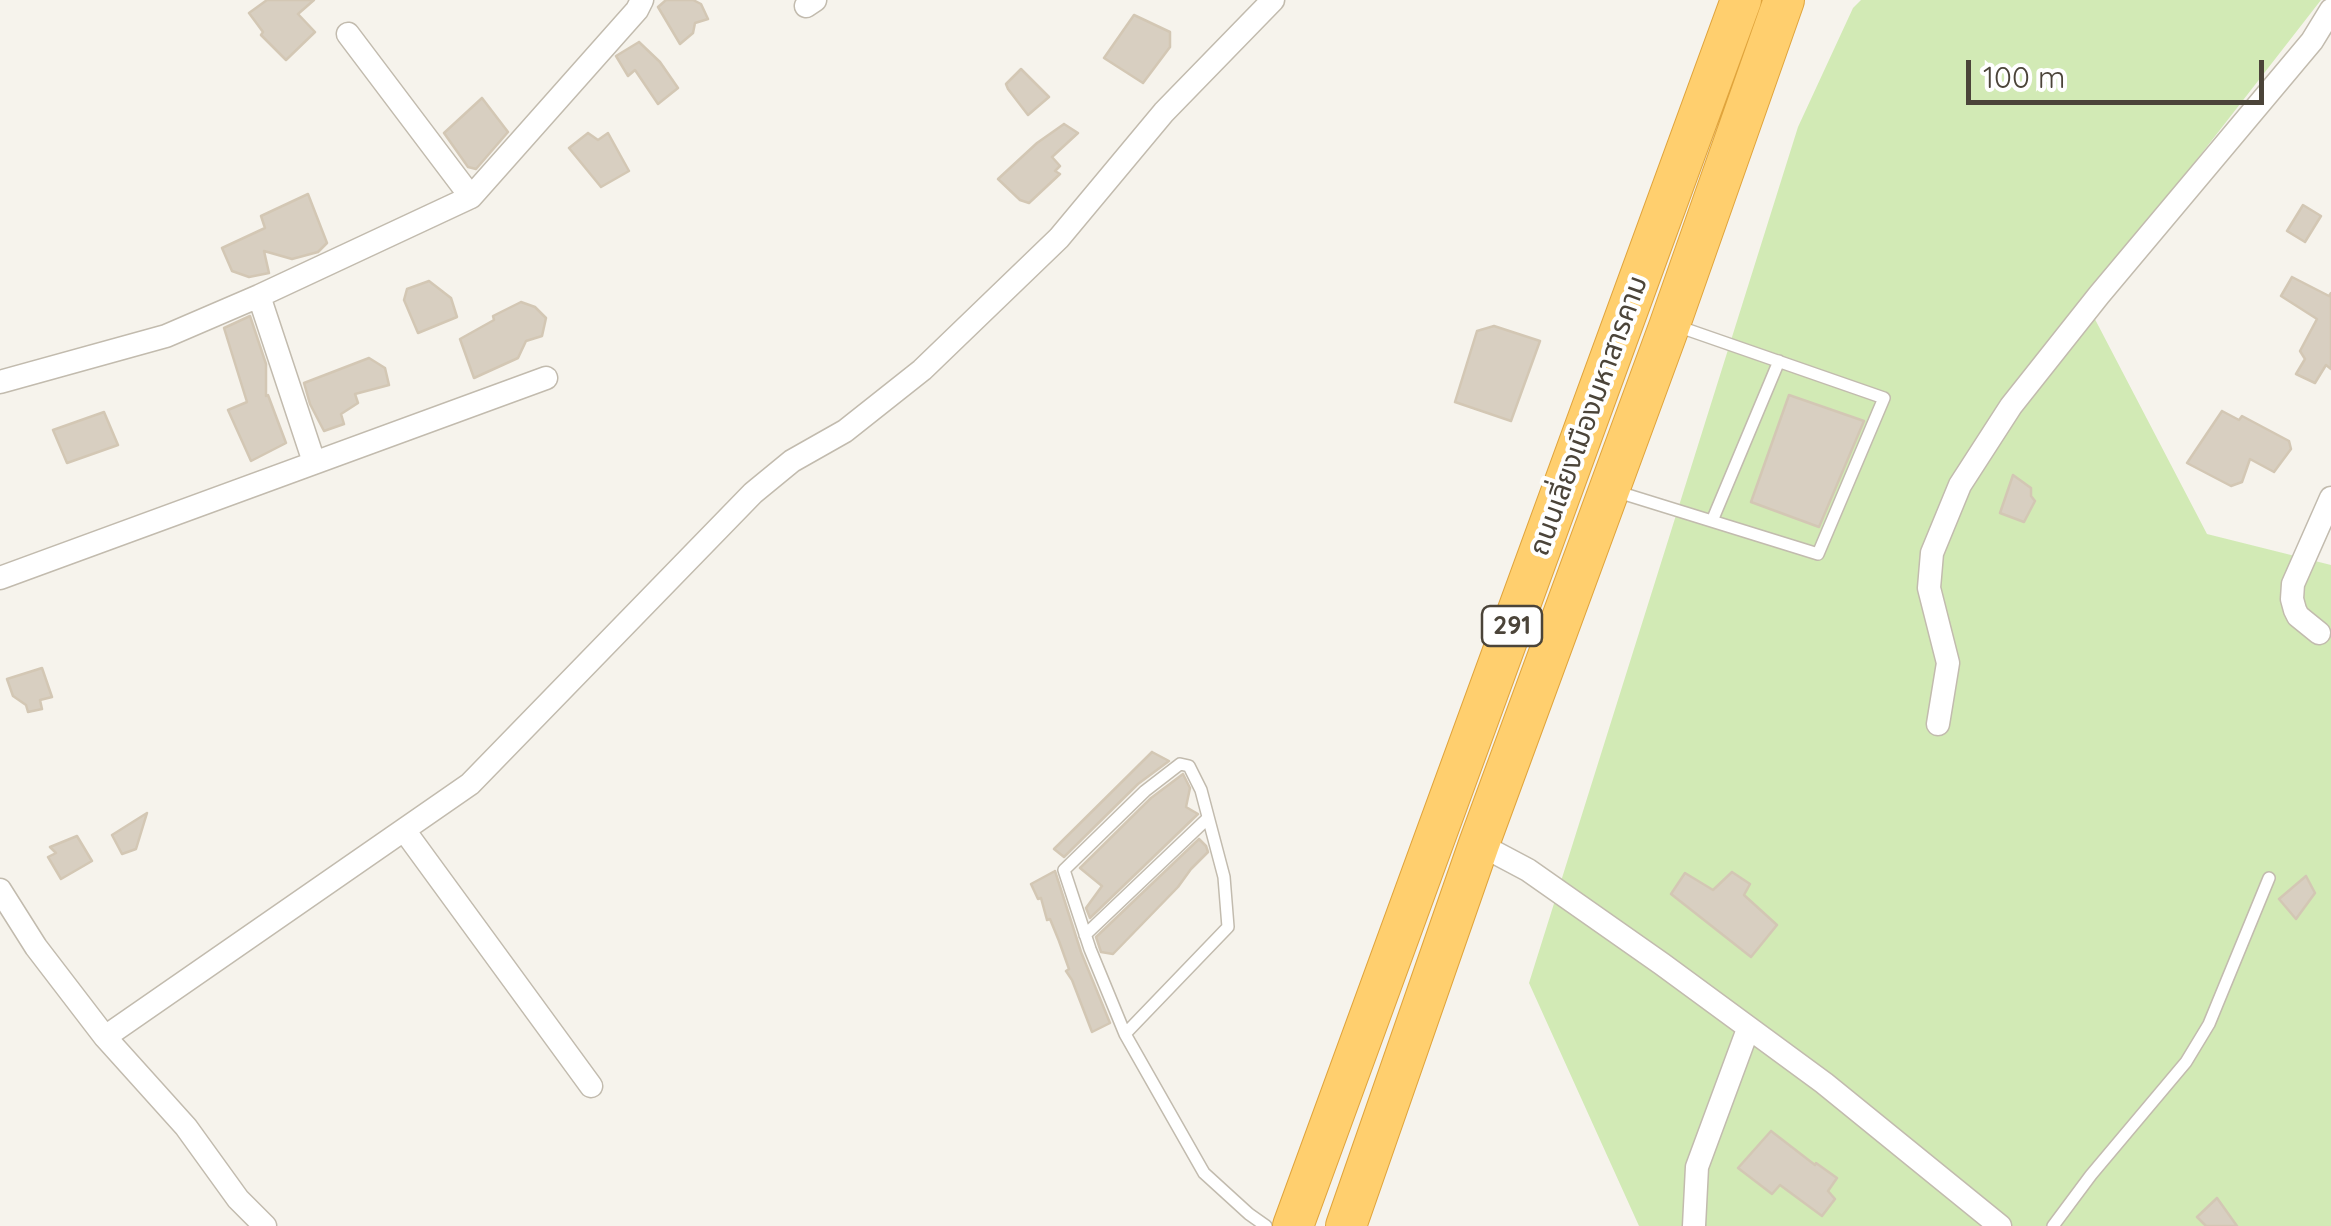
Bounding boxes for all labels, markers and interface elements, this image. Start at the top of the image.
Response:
scale bar [1971,40,2268,102]
text: 100 m [1983,58,2065,96]
street label: ถนนเลี่ยงเมืองมหาสารคาม [1523,272,1655,560]
road number: 291 [1482,606,1542,646]

